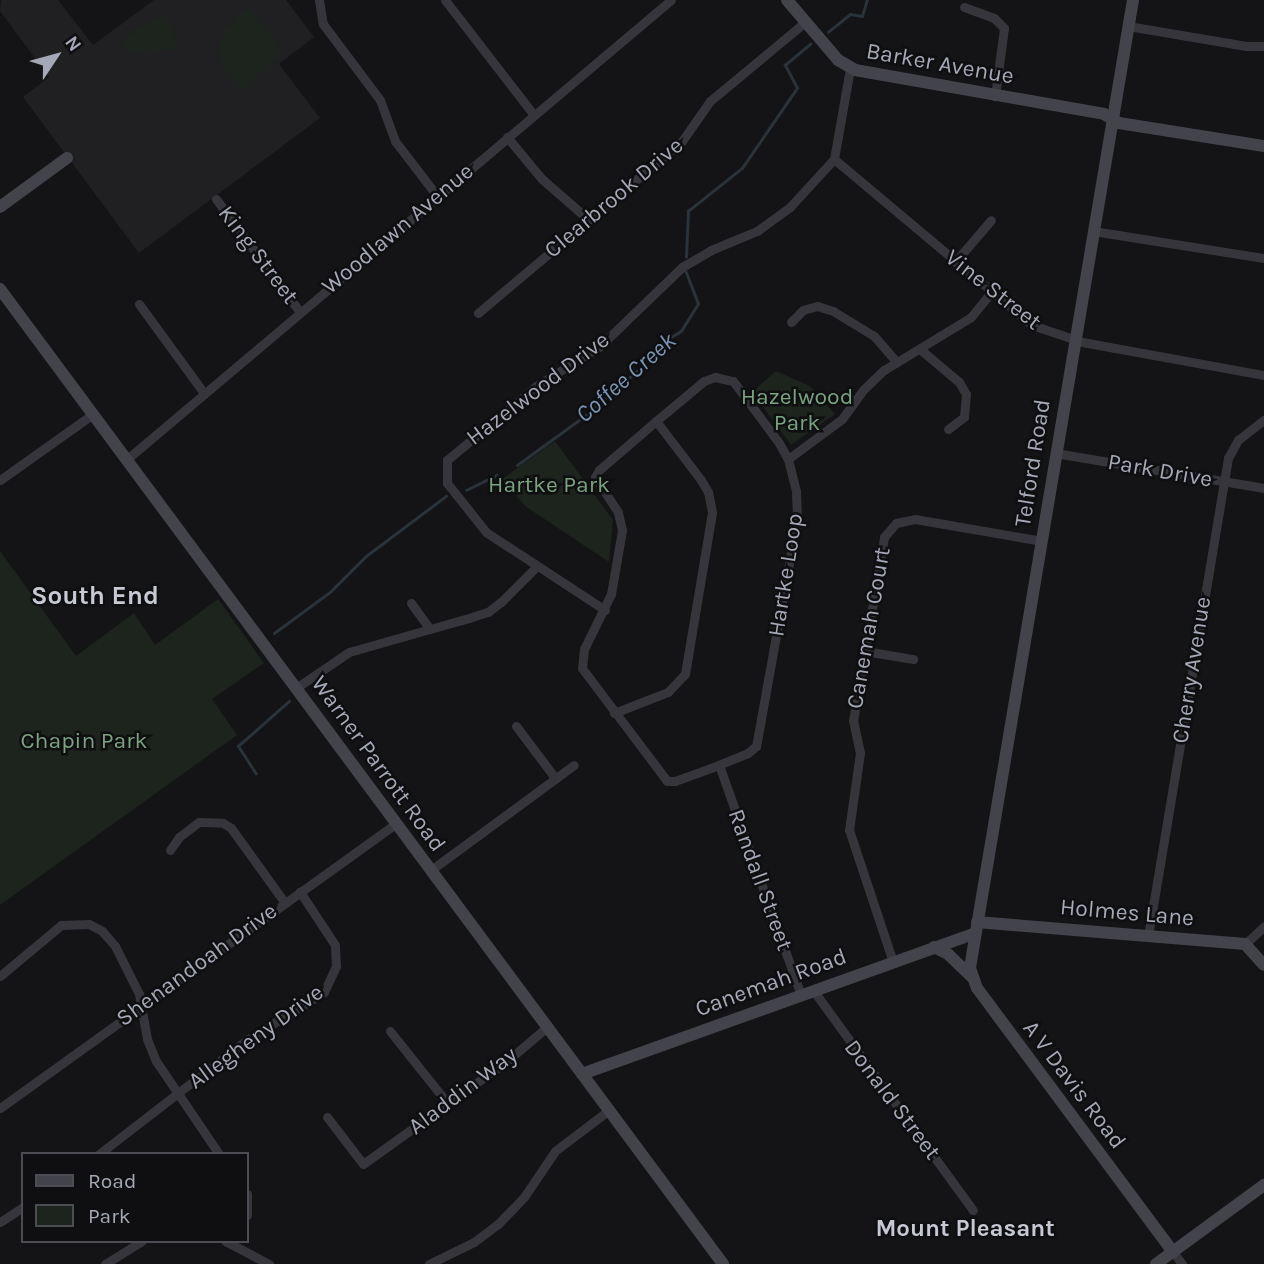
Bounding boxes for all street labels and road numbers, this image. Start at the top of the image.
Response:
street label: Barker Avenue [864,37,1016,91]
street label: Clearbrook Drive [539,132,689,264]
street label: Woodlawn Avenue [317,158,479,300]
street label: King Street [212,200,304,310]
street label: Vine Street [940,244,1046,336]
street label: Hazelwood Drive [461,326,615,452]
street label: Telford Road [1009,397,1057,529]
street label: Park Drive [1105,448,1215,494]
street label: Hartke Loop [763,511,809,639]
street label: Canemah Court [841,545,897,711]
street label: Cherry Avenue [1167,595,1217,745]
street label: Warner Parrott Road [305,671,451,857]
street label: Randall Street [722,806,798,954]
street label: Holmes Lane [1059,893,1195,933]
street label: Shenandoah Drive [111,897,283,1033]
street label: Canemah Road [692,943,850,1023]
street label: Allegheny Drive [183,979,329,1095]
street label: A V Davis Road [1017,1015,1131,1155]
street label: Donald Street [838,1035,946,1165]
street label: Aladdin Way [403,1041,523,1141]

